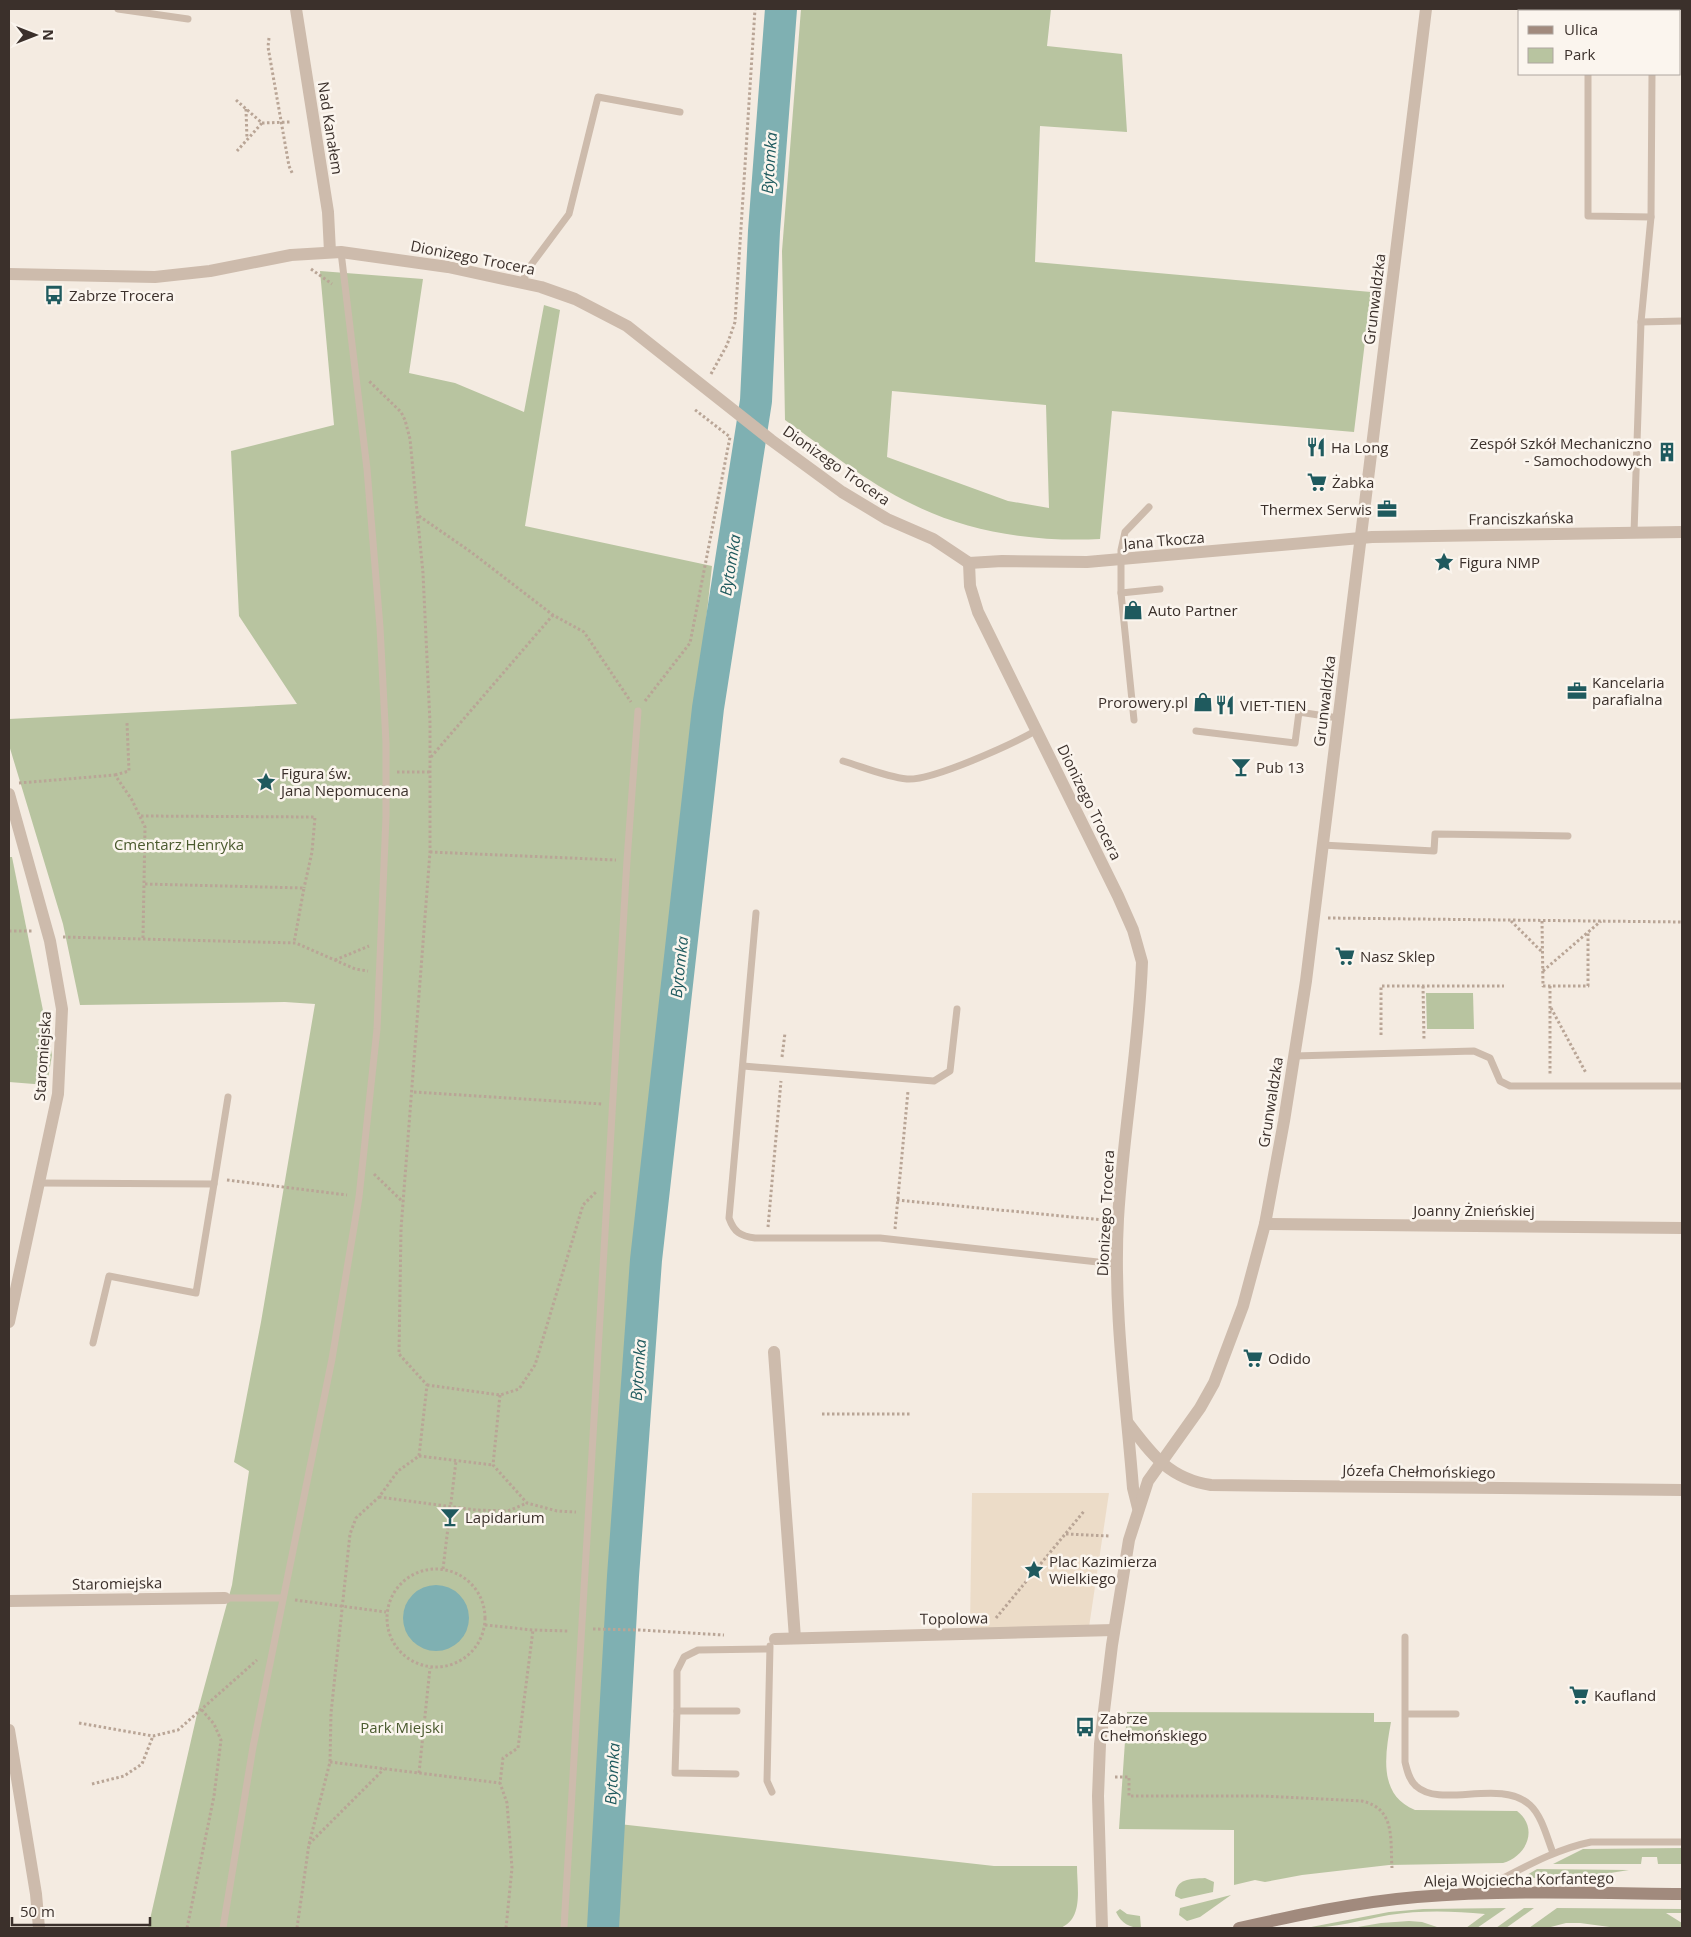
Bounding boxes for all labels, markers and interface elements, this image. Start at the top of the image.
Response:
north arrow [10,10,60,60]
legend [1518,10,1681,75]
text: Ulica [1564,19,1598,39]
text: N [39,29,58,41]
text: Park [1564,44,1595,64]
street label: Nad Kanałem [314,80,348,176]
water label: Bytomka [756,131,782,195]
street label: Dionizego Trocera [409,235,537,279]
street label: Grunwaldzka [1358,252,1390,346]
bus stop icon: Zabrze Trocera [43,284,65,306]
place label: Zabrze Trocera [69,285,174,305]
street label: Dionizego Trocera [779,420,895,510]
place label: Zespół Szkół Mechaniczno - Samochodowych [1470,433,1652,470]
restaurant icon: Ha Long [1305,436,1327,458]
place label: Ha Long [1331,437,1389,457]
building icon: Zespół Szkół Mechaniczno - Samochodowych [1656,441,1678,463]
supermarket icon: Żabka [1306,471,1328,493]
place label: Żabka [1332,472,1374,492]
office icon: Thermex Serwis [1376,498,1398,520]
place label: Thermex Serwis [1261,499,1372,519]
street label: Franciszkańska [1468,507,1574,529]
street label: Jana Tkocza [1121,526,1205,554]
water label: Bytomka [714,533,746,597]
place icon: Figura NMP [1433,551,1455,573]
place label: Figura NMP [1459,552,1540,572]
shop icon: Auto Partner [1122,599,1144,621]
place label: Auto Partner [1148,600,1238,620]
street label: Grunwaldzka [1308,654,1340,748]
place label: Kancelaria parafialna [1592,672,1665,709]
office icon: Kancelaria parafialna [1566,680,1588,702]
shop icon: Prorowery.pl [1192,691,1214,713]
place label: Prorowery.pl [1098,692,1188,712]
restaurant icon: VIET-TIEN [1214,694,1236,716]
place label: VIET-TIEN [1240,695,1307,715]
street label: Dionizego Trocera [1053,741,1127,863]
bar icon: Pub 13 [1230,756,1252,778]
place label: Pub 13 [1256,757,1304,777]
place label: Figura św. Jana Nepomucena [279,763,409,800]
place icon: Figura św. Jana Nepomucena [255,771,277,793]
park label: Cmentarz Henryka [114,834,244,854]
water label: Bytomka [665,935,693,999]
supermarket icon: Nasz Sklep [1334,945,1356,967]
place label: Nasz Sklep [1360,946,1435,966]
street label: Staromiejska [29,1010,55,1102]
street label: Grunwaldzka [1253,1055,1287,1149]
street label: Dionizego Trocera [1092,1149,1118,1277]
street label: Joanny Żnieńskiej [1411,1200,1535,1220]
water label: Bytomka [625,1338,651,1402]
supermarket icon: Odido [1242,1347,1264,1369]
place label: Odido [1268,1348,1311,1368]
street label: Józefa Chełmońskiego [1340,1460,1496,1482]
bar icon: Lapidarium [439,1506,461,1528]
place label: Lapidarium [465,1507,545,1527]
place label: Plac Kazimierza Wielkiego [1049,1551,1157,1588]
place icon: Plac Kazimierza Wielkiego [1023,1559,1045,1581]
street label: Staromiejska [72,1572,162,1594]
street label: Topolowa [920,1607,988,1629]
supermarket icon: Kaufland [1568,1684,1590,1706]
place label: Kaufland [1594,1685,1656,1705]
place label: Zabrze Chełmońskiego [1100,1708,1207,1745]
bus stop icon: Zabrze Chełmońskiego [1074,1716,1096,1738]
park label: Park Miejski [360,1717,444,1737]
water label: Bytomka [599,1742,625,1806]
street label: Aleja Wojciecha Korfantego [1424,1867,1614,1891]
scale bar [12,1894,150,1926]
text: 50 m [20,1901,55,1921]

